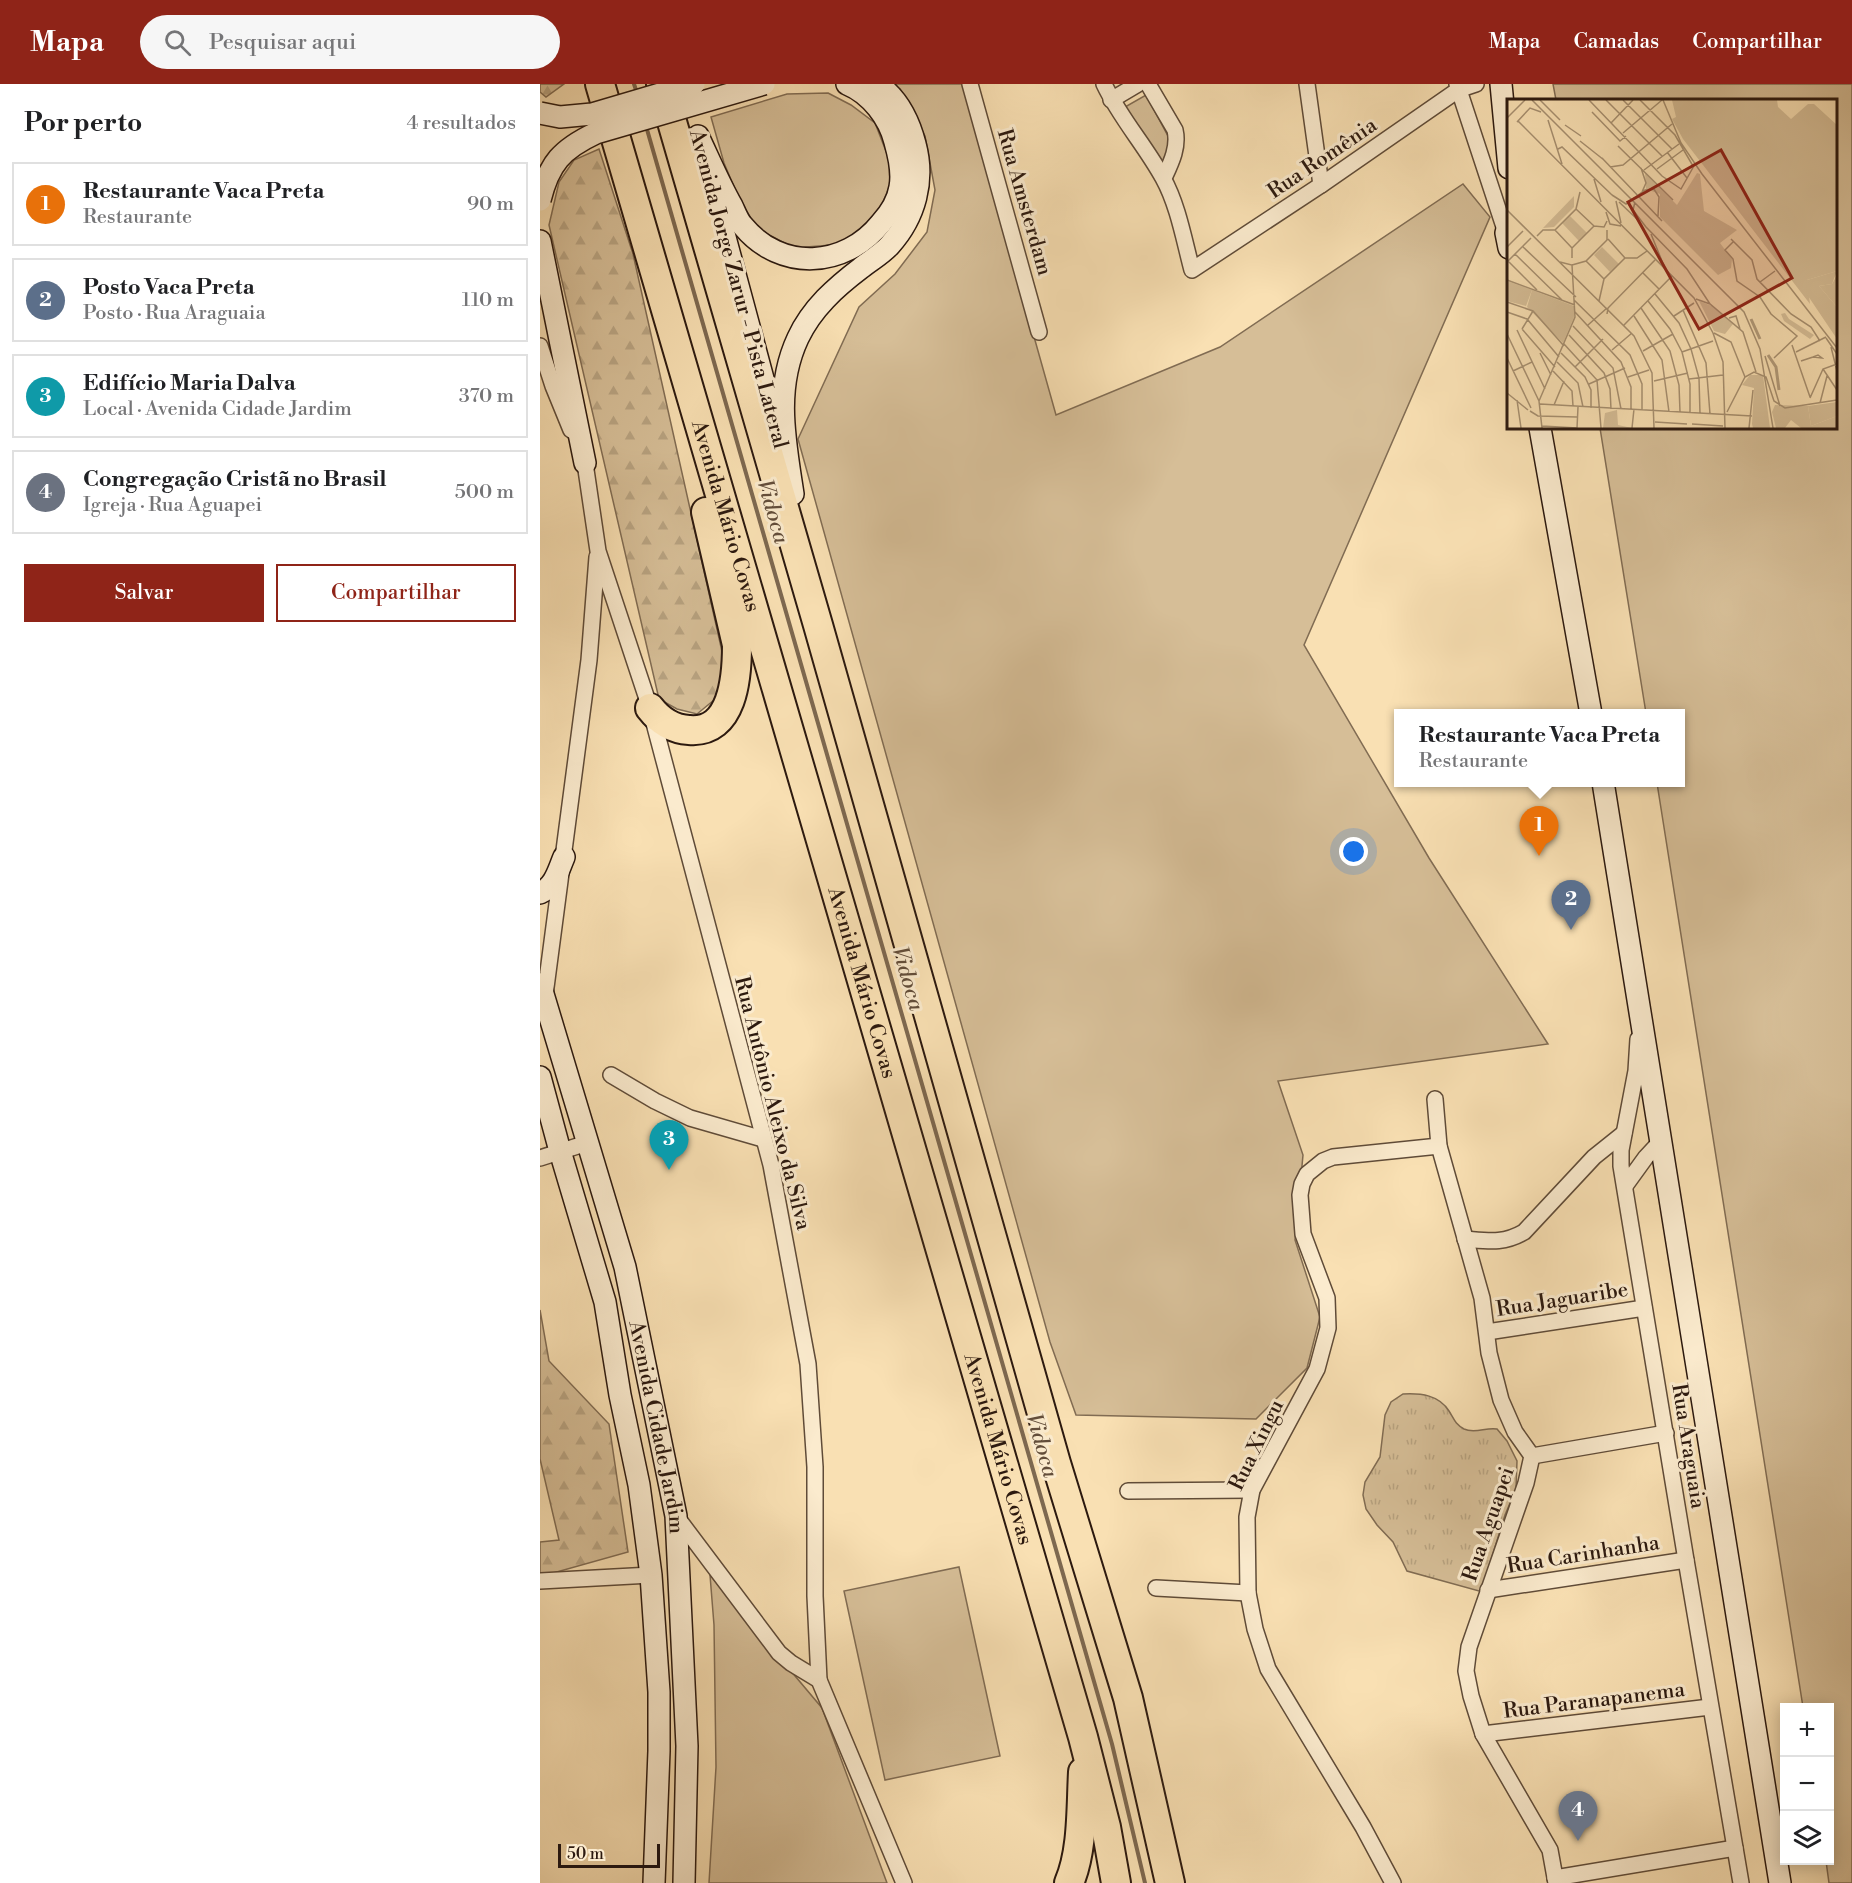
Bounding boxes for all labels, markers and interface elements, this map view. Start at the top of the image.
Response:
search box [140,15,560,69]
text: Mapa [30,25,104,60]
icon: search [161,26,194,59]
text: Pesquisar aqui [209,29,356,56]
text: Mapa [1488,29,1540,55]
text: Camadas [1573,29,1659,55]
text: Compartilhar [1692,29,1822,55]
inset map [1507,99,1837,429]
text: Por perto [24,107,142,139]
text: 4 resultados [406,111,516,136]
street label: Rua Romênia [1263,112,1383,205]
street label: Avenida Jorge Zarur - Pista Lateral [683,126,793,452]
street label: Rua Amsterdam [991,126,1057,279]
text: Restaurante Vaca Preta [83,178,324,205]
text: 1 [41,192,50,217]
text: 90 m [467,192,514,217]
text: Restaurante [83,205,192,230]
text: Posto Vaca Preta [83,274,255,301]
text: 2 [39,288,52,313]
text: 110 m [462,288,514,313]
text: Posto · Rua Araguaia [83,301,266,326]
text: Edifício Maria Dalva [83,370,296,397]
text: 3 [39,384,52,409]
text: 370 m [459,384,514,409]
text: Local · Avenida Cidade Jardim [83,397,352,422]
street label: Avenida Mário Covas [685,416,766,615]
text: Congregação Cristã no Brasil [83,466,386,493]
water label: Vidoca [751,476,795,547]
text: 4 [39,480,52,505]
text: 500 m [455,480,514,505]
text: Igreja · Rua Aguapei [83,493,262,518]
button: Salvar [24,564,264,622]
button: Compartilhar [276,564,516,622]
popup [1394,709,1685,787]
text: Restaurante Vaca Preta [1419,722,1660,749]
text: Restaurante [1419,749,1528,774]
pin: 1 [1520,806,1558,856]
your location [1339,837,1368,866]
pin: 2 [1552,880,1590,930]
street label: Avenida Mário Covas [821,883,902,1082]
water label: Vidoca [886,943,930,1014]
street label: Rua Antônio Aleixo da Silva [728,974,816,1233]
pin: 3 [650,1120,688,1170]
street label: Rua Jaguaribe [1494,1277,1630,1323]
street label: Avenida Cidade Jardim [622,1317,689,1535]
street label: Avenida Mário Covas [957,1349,1038,1548]
street label: Rua Araguaia [1665,1382,1711,1511]
street label: Rua Xingu [1224,1396,1290,1495]
water label: Vidoca [1020,1410,1064,1481]
street label: Rua Aguapei [1457,1463,1521,1585]
street label: Rua Carinhanha [1505,1530,1662,1580]
street label: Rua Paranapanema [1502,1677,1687,1725]
map controls [1780,1703,1834,1865]
button: + [1780,1703,1834,1757]
button: − [1780,1757,1834,1811]
pin: 4 [1558,1792,1598,1841]
button: layers [1780,1811,1834,1865]
scale bar [558,1841,660,1868]
text: 50 m [567,1844,604,1864]

